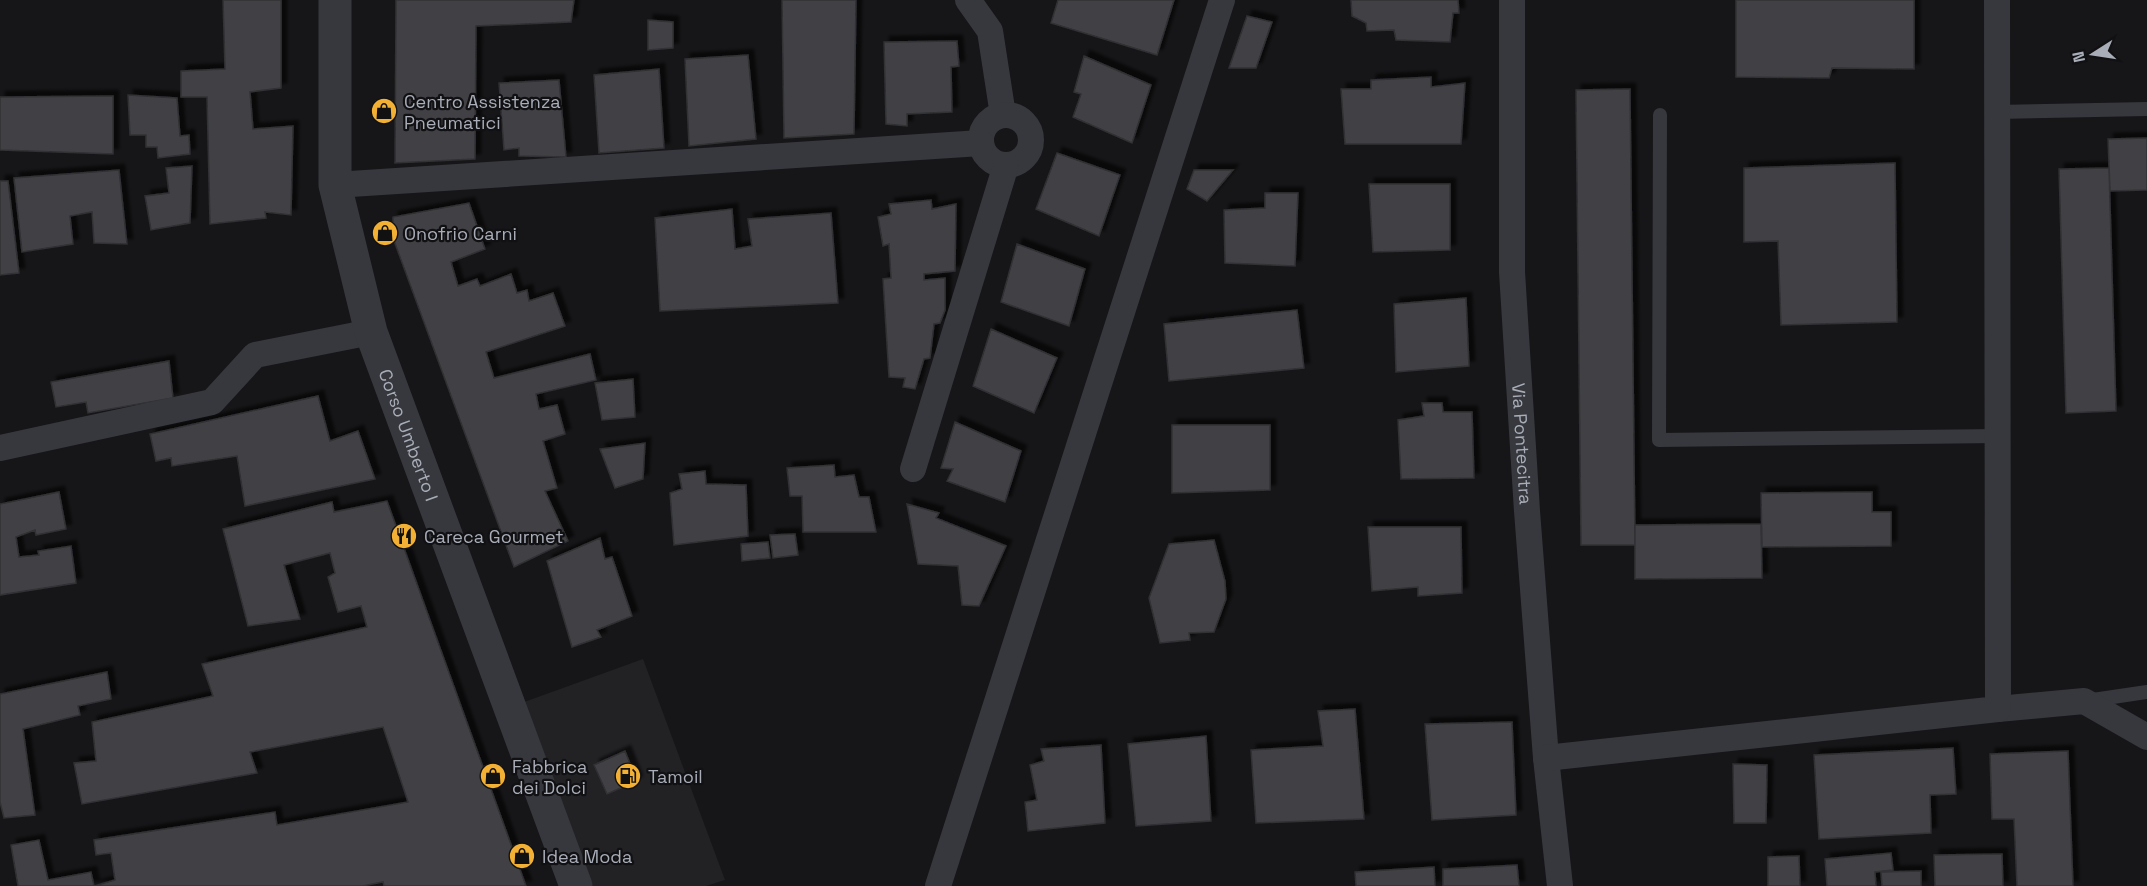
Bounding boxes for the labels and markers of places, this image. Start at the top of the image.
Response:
place label: Centro Assistenza Pneumatici [404,90,561,134]
shop icon: Centro Assistenza Pneumatici [369,96,399,126]
shop icon: Onofrio Carni [370,218,400,248]
place label: Onofrio Carni [404,222,517,245]
restaurant icon: Careca Gourmet [389,521,419,551]
place label: Careca Gourmet [424,525,564,548]
place label: Fabbrica dei Dolci [512,755,587,799]
shop icon: Fabbrica dei Dolci [478,761,508,791]
fuel station icon: Tamoil [613,761,643,791]
place label: Tamoil [648,765,703,788]
shop icon: Idea Moda [507,841,537,871]
place label: Idea Moda [542,845,632,868]

